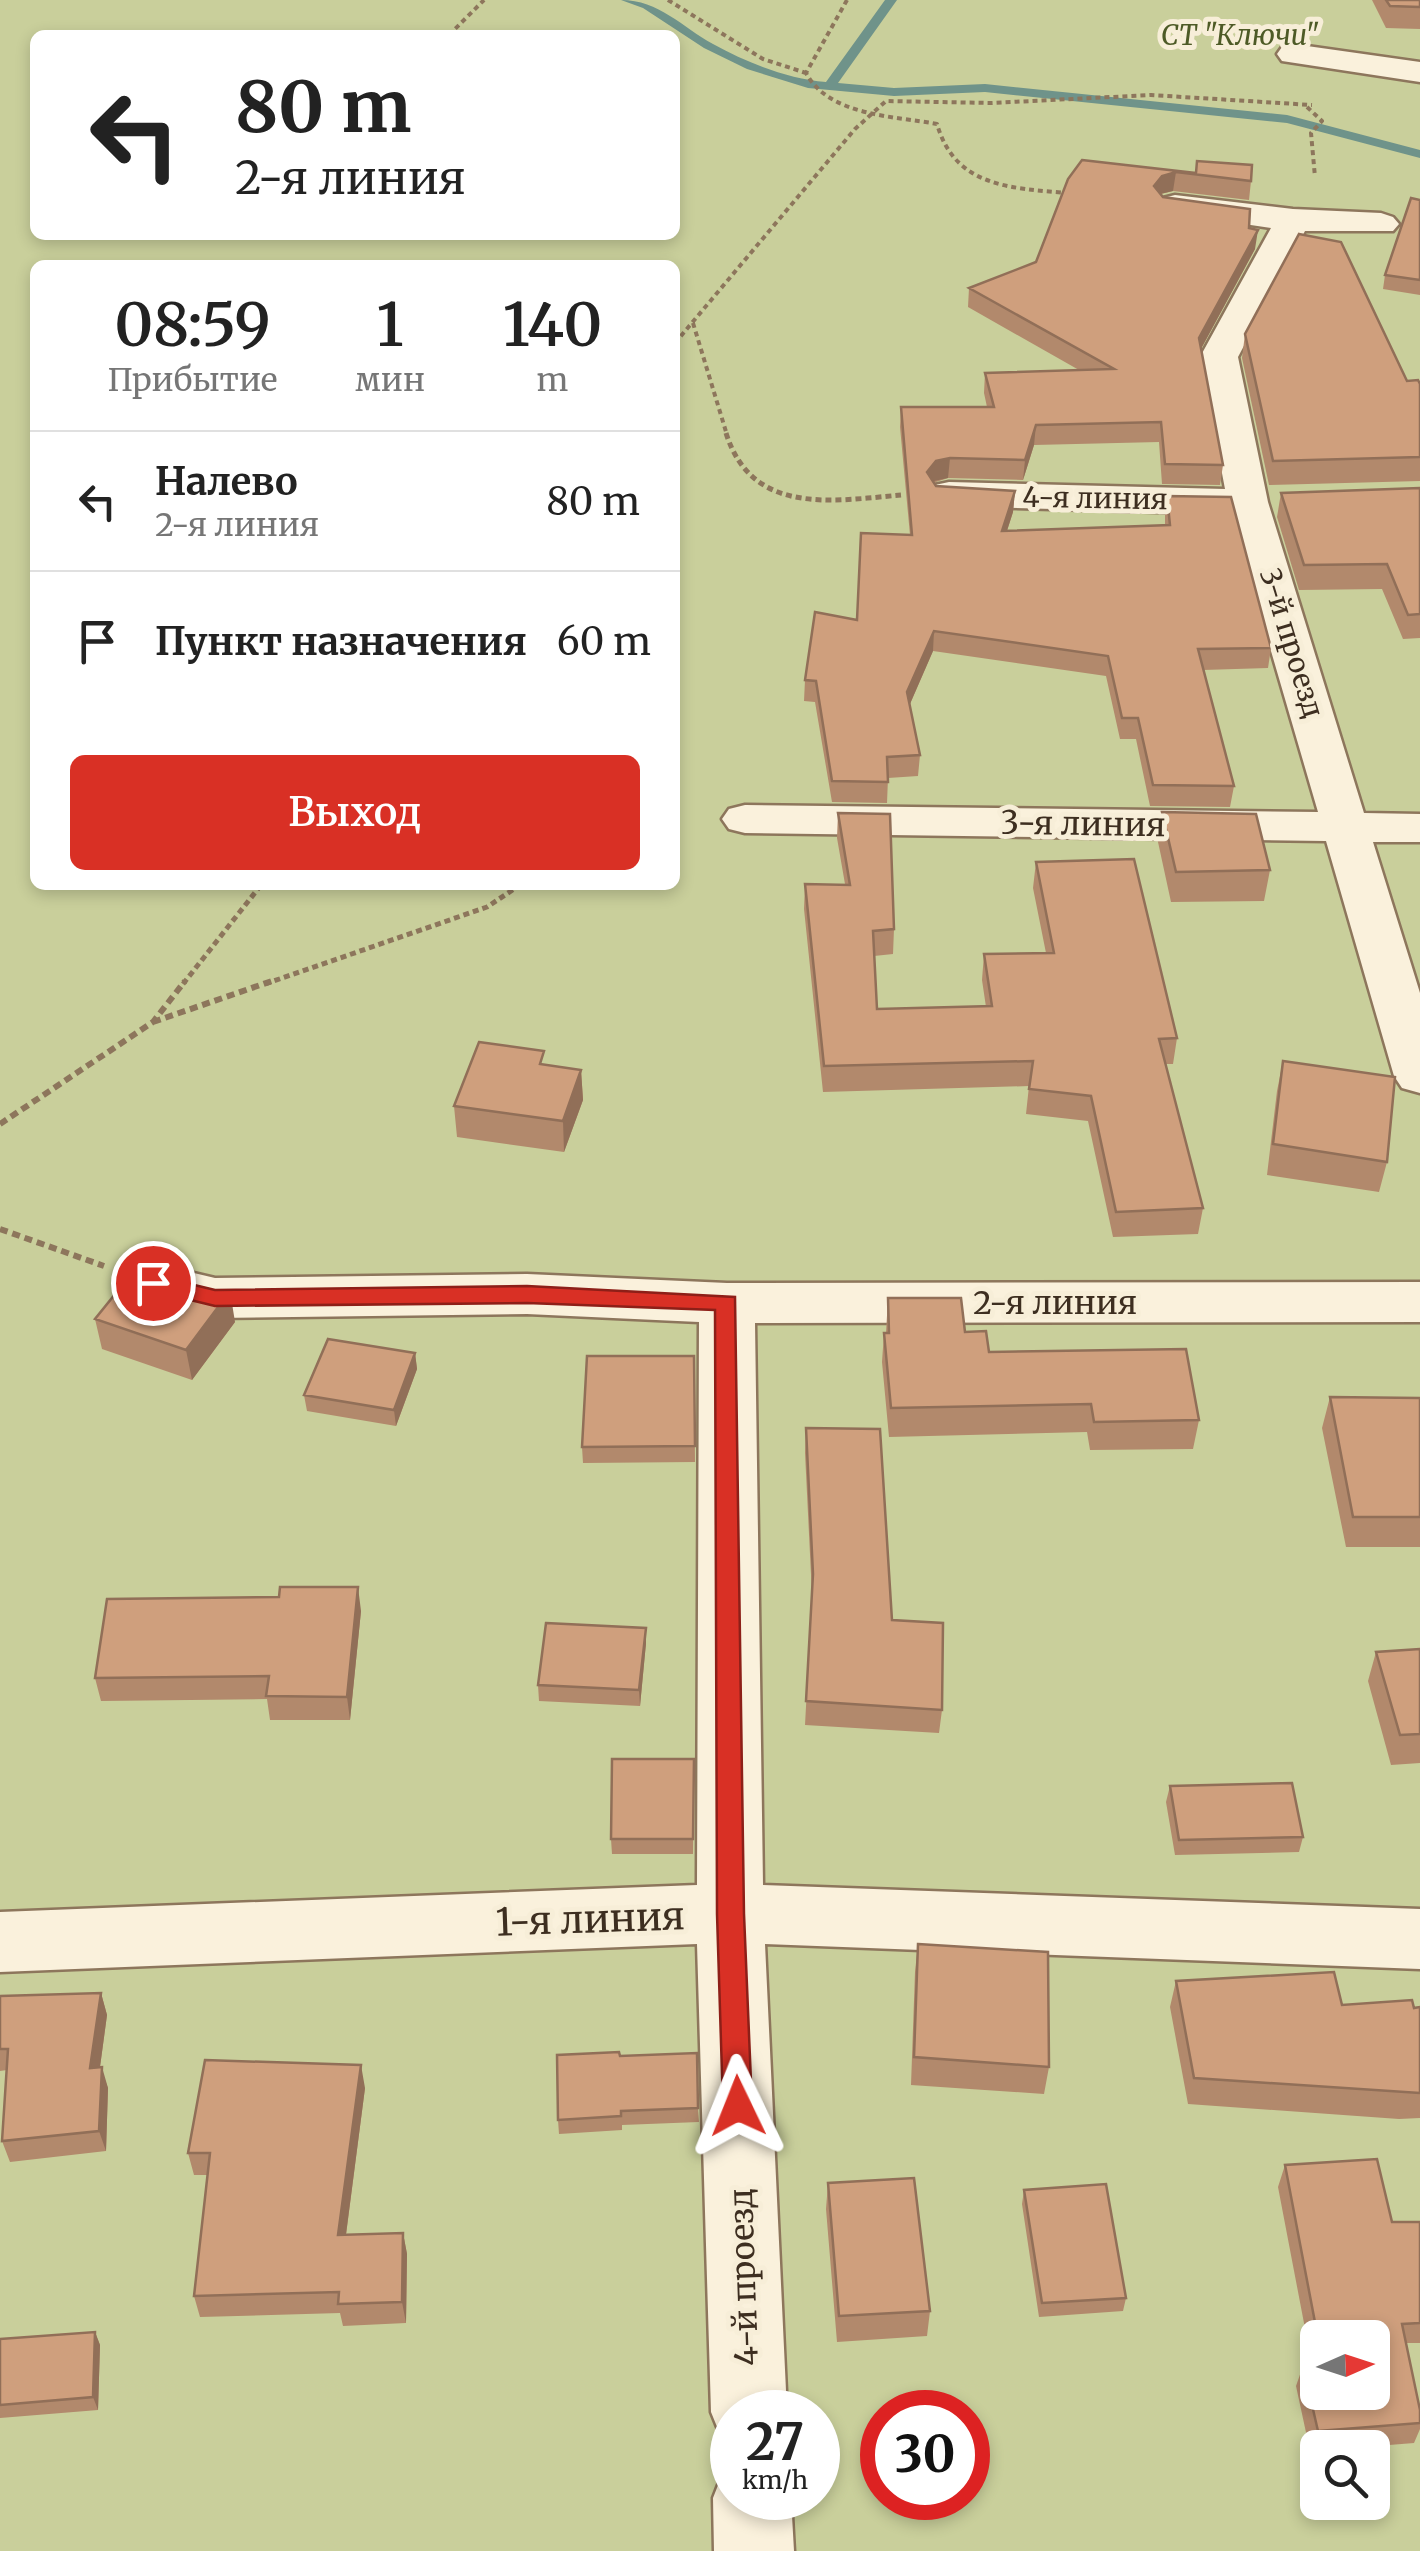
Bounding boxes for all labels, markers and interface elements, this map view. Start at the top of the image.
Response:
park label: СТ "Ключи" [1161,17,1319,53]
text: 80 m [235,63,411,151]
icon: left [70,70,200,200]
text: 2-я линия [235,150,466,206]
text: 08:59 [114,287,271,362]
text: 1 [376,287,404,362]
text: 140 [503,287,602,362]
text: Прибытие [108,360,278,400]
text: мин [355,360,425,400]
text: m [537,360,568,400]
text: Налево [155,458,298,505]
icon: left [70,474,125,529]
text: 80 m [546,478,640,525]
street label: 4-я линия [1022,479,1168,517]
text: 2-я линия [155,505,319,545]
street label: 3-й проезд [1252,564,1332,722]
icon: arrive [70,614,125,669]
text: Пункт назначения [155,618,527,665]
text: 60 m [557,618,651,665]
button: Выход [70,755,640,870]
street label: 3-я линия [1000,803,1166,845]
pin [111,1241,196,1326]
icon: arrive [126,1256,181,1311]
street label: 2-я линия [973,1283,1137,1323]
street label: 1-я линия [495,1892,685,1946]
position arrow [686,2054,790,2158]
street label: 4-й проезд [721,2187,767,2367]
north arrow [1300,2320,1390,2410]
map controls [1300,2320,1390,2520]
speed limit sign: 30 [860,2390,990,2520]
text: 27 [746,2411,804,2474]
button: search [1300,2430,1390,2520]
text: km/h [742,2464,808,2496]

